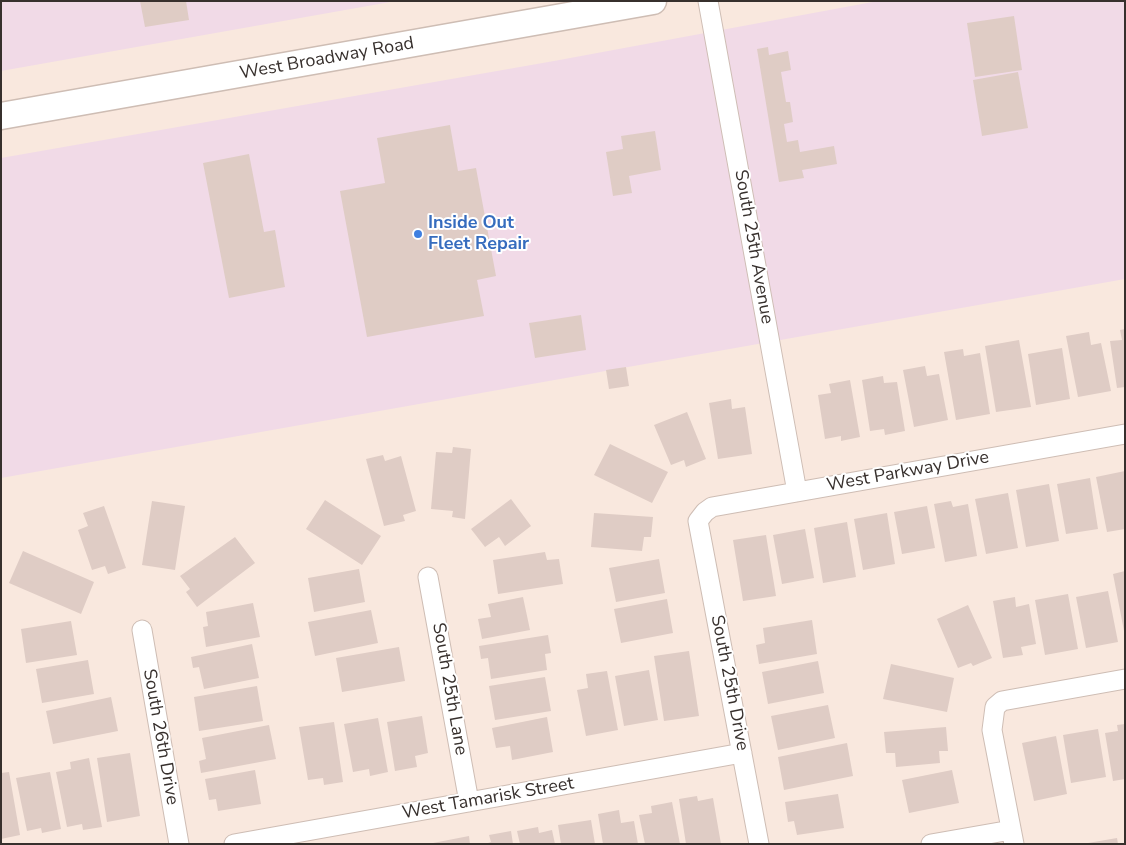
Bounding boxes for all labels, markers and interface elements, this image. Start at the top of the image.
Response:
street label: West Broadway Road [238,33,416,85]
street label: South 25th Avenue [729,168,777,326]
place label: Inside Out Fleet Repair [428,213,529,255]
marker: Inside Out Fleet Repair [412,228,424,240]
street label: West Parkway Drive [825,447,991,497]
street label: South 25th Drive [705,613,753,753]
street label: South 25th Lane [427,621,471,757]
street label: South 26th Drive [137,667,183,807]
street label: West Tamarisk Street [401,773,575,825]

